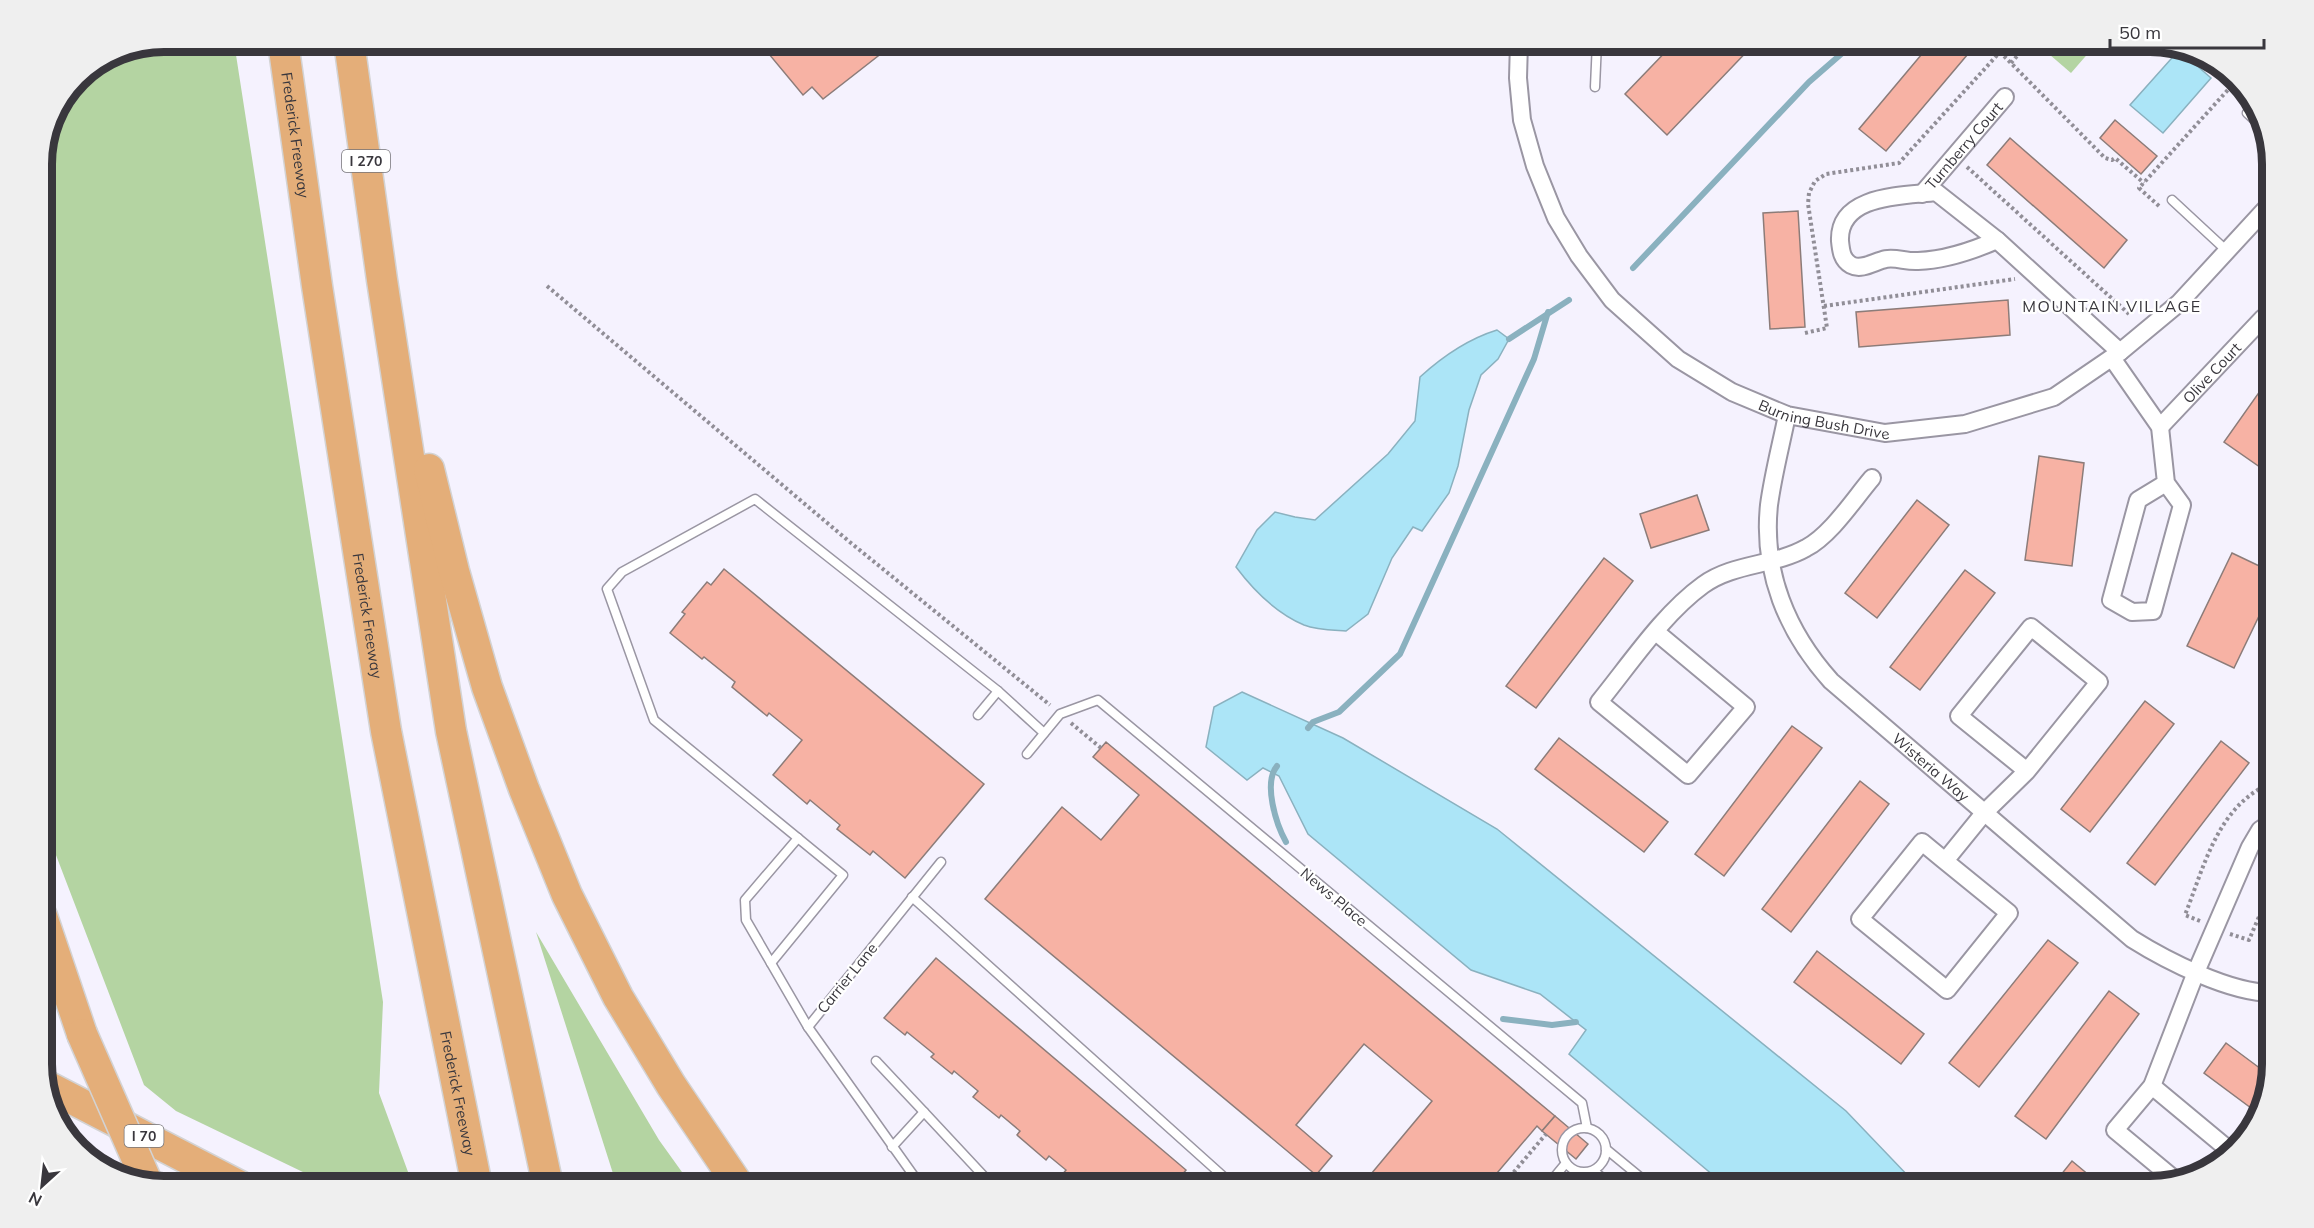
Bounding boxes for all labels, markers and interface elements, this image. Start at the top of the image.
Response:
scale bar [2110,12,2264,50]
text: 50 m [2119,21,2161,44]
street label: Frederick Freeway [278,71,314,199]
street label: Turnberry Court [1921,98,2006,193]
road number: I 270 [342,150,390,172]
district label: MOUNTAIN VILLAGE [2022,296,2202,316]
street label: Olive Court [2178,338,2245,407]
street label: Burning Bush Drive [1756,395,1890,443]
street label: Frederick Freeway [349,552,387,680]
street label: Wisteria Way [1889,728,1974,805]
street label: News Place [1297,864,1371,930]
street label: Carrier Lane [813,939,881,1017]
street label: Frederick Freeway [437,1029,480,1157]
road number: I 70 [124,1125,164,1147]
north arrow [12,1156,72,1216]
text: N [25,1188,45,1211]

